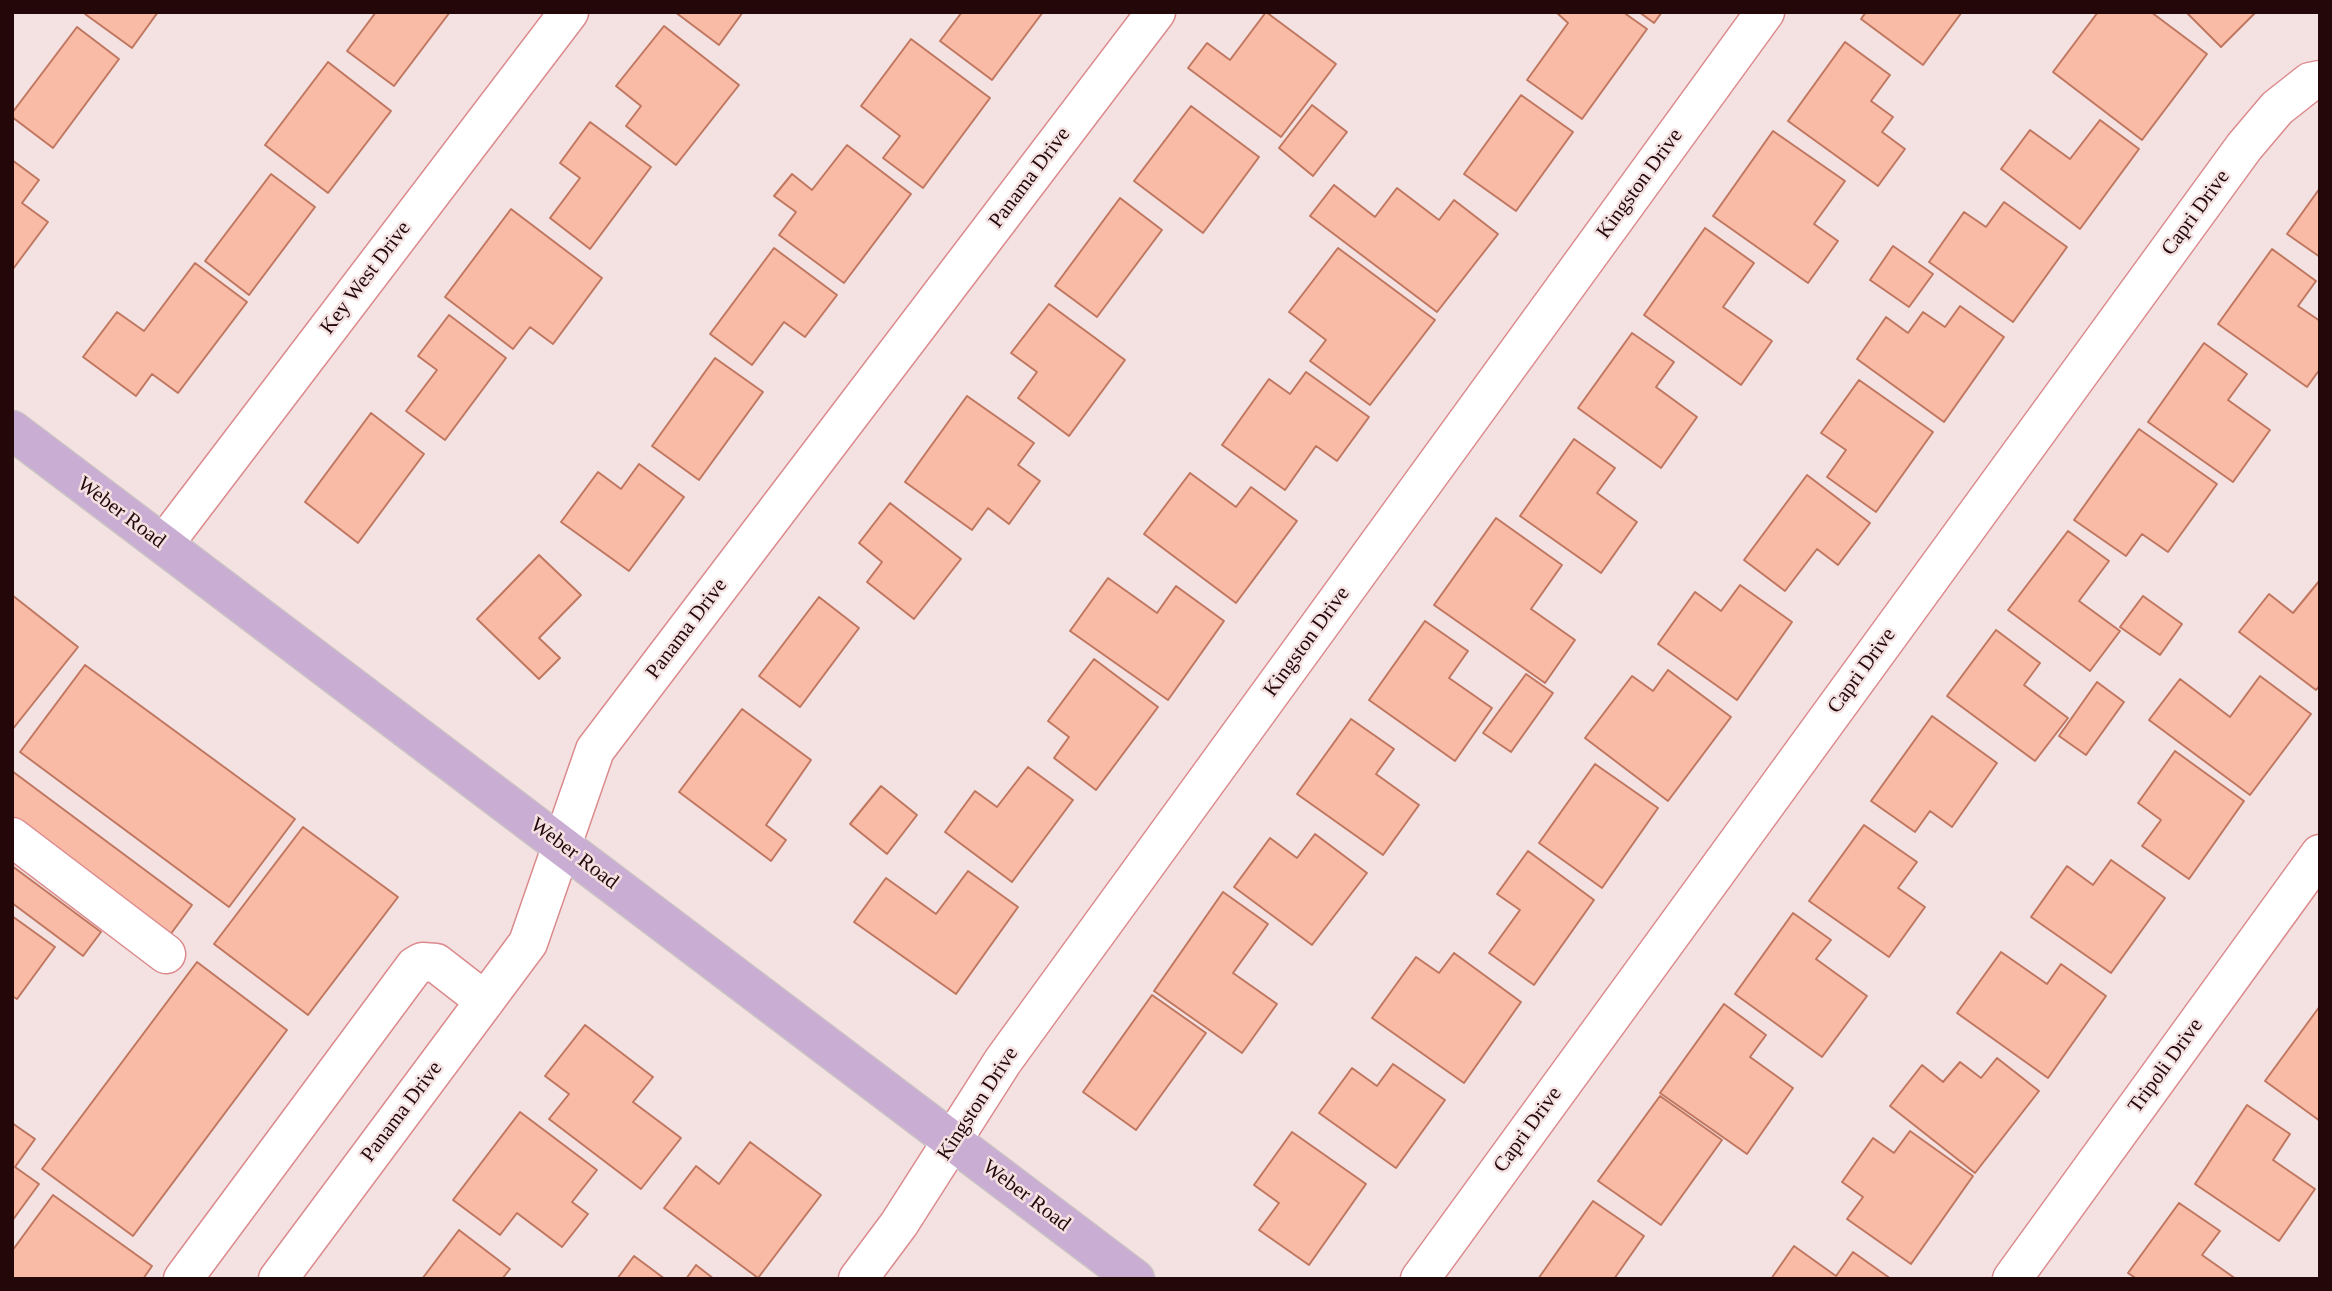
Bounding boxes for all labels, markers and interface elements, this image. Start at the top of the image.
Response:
street label: Panama Drive [984,123,1076,233]
street label: Kingston Drive [1592,124,1688,244]
street label: Capri Drive [2156,165,2236,261]
street label: Key West Drive [315,217,417,339]
street label: Weber Road [72,472,170,554]
street label: Panama Drive [641,574,733,684]
street label: Kingston Drive [1259,582,1355,702]
street label: Capri Drive [1822,623,1902,719]
street label: Weber Road [525,813,623,895]
street label: Tripoli Drive [2123,1014,2209,1118]
street label: Kingston Drive [932,1043,1024,1165]
street label: Panama Drive [356,1057,448,1167]
street label: Capri Drive [1488,1082,1568,1178]
street label: Weber Road [977,1155,1075,1237]

